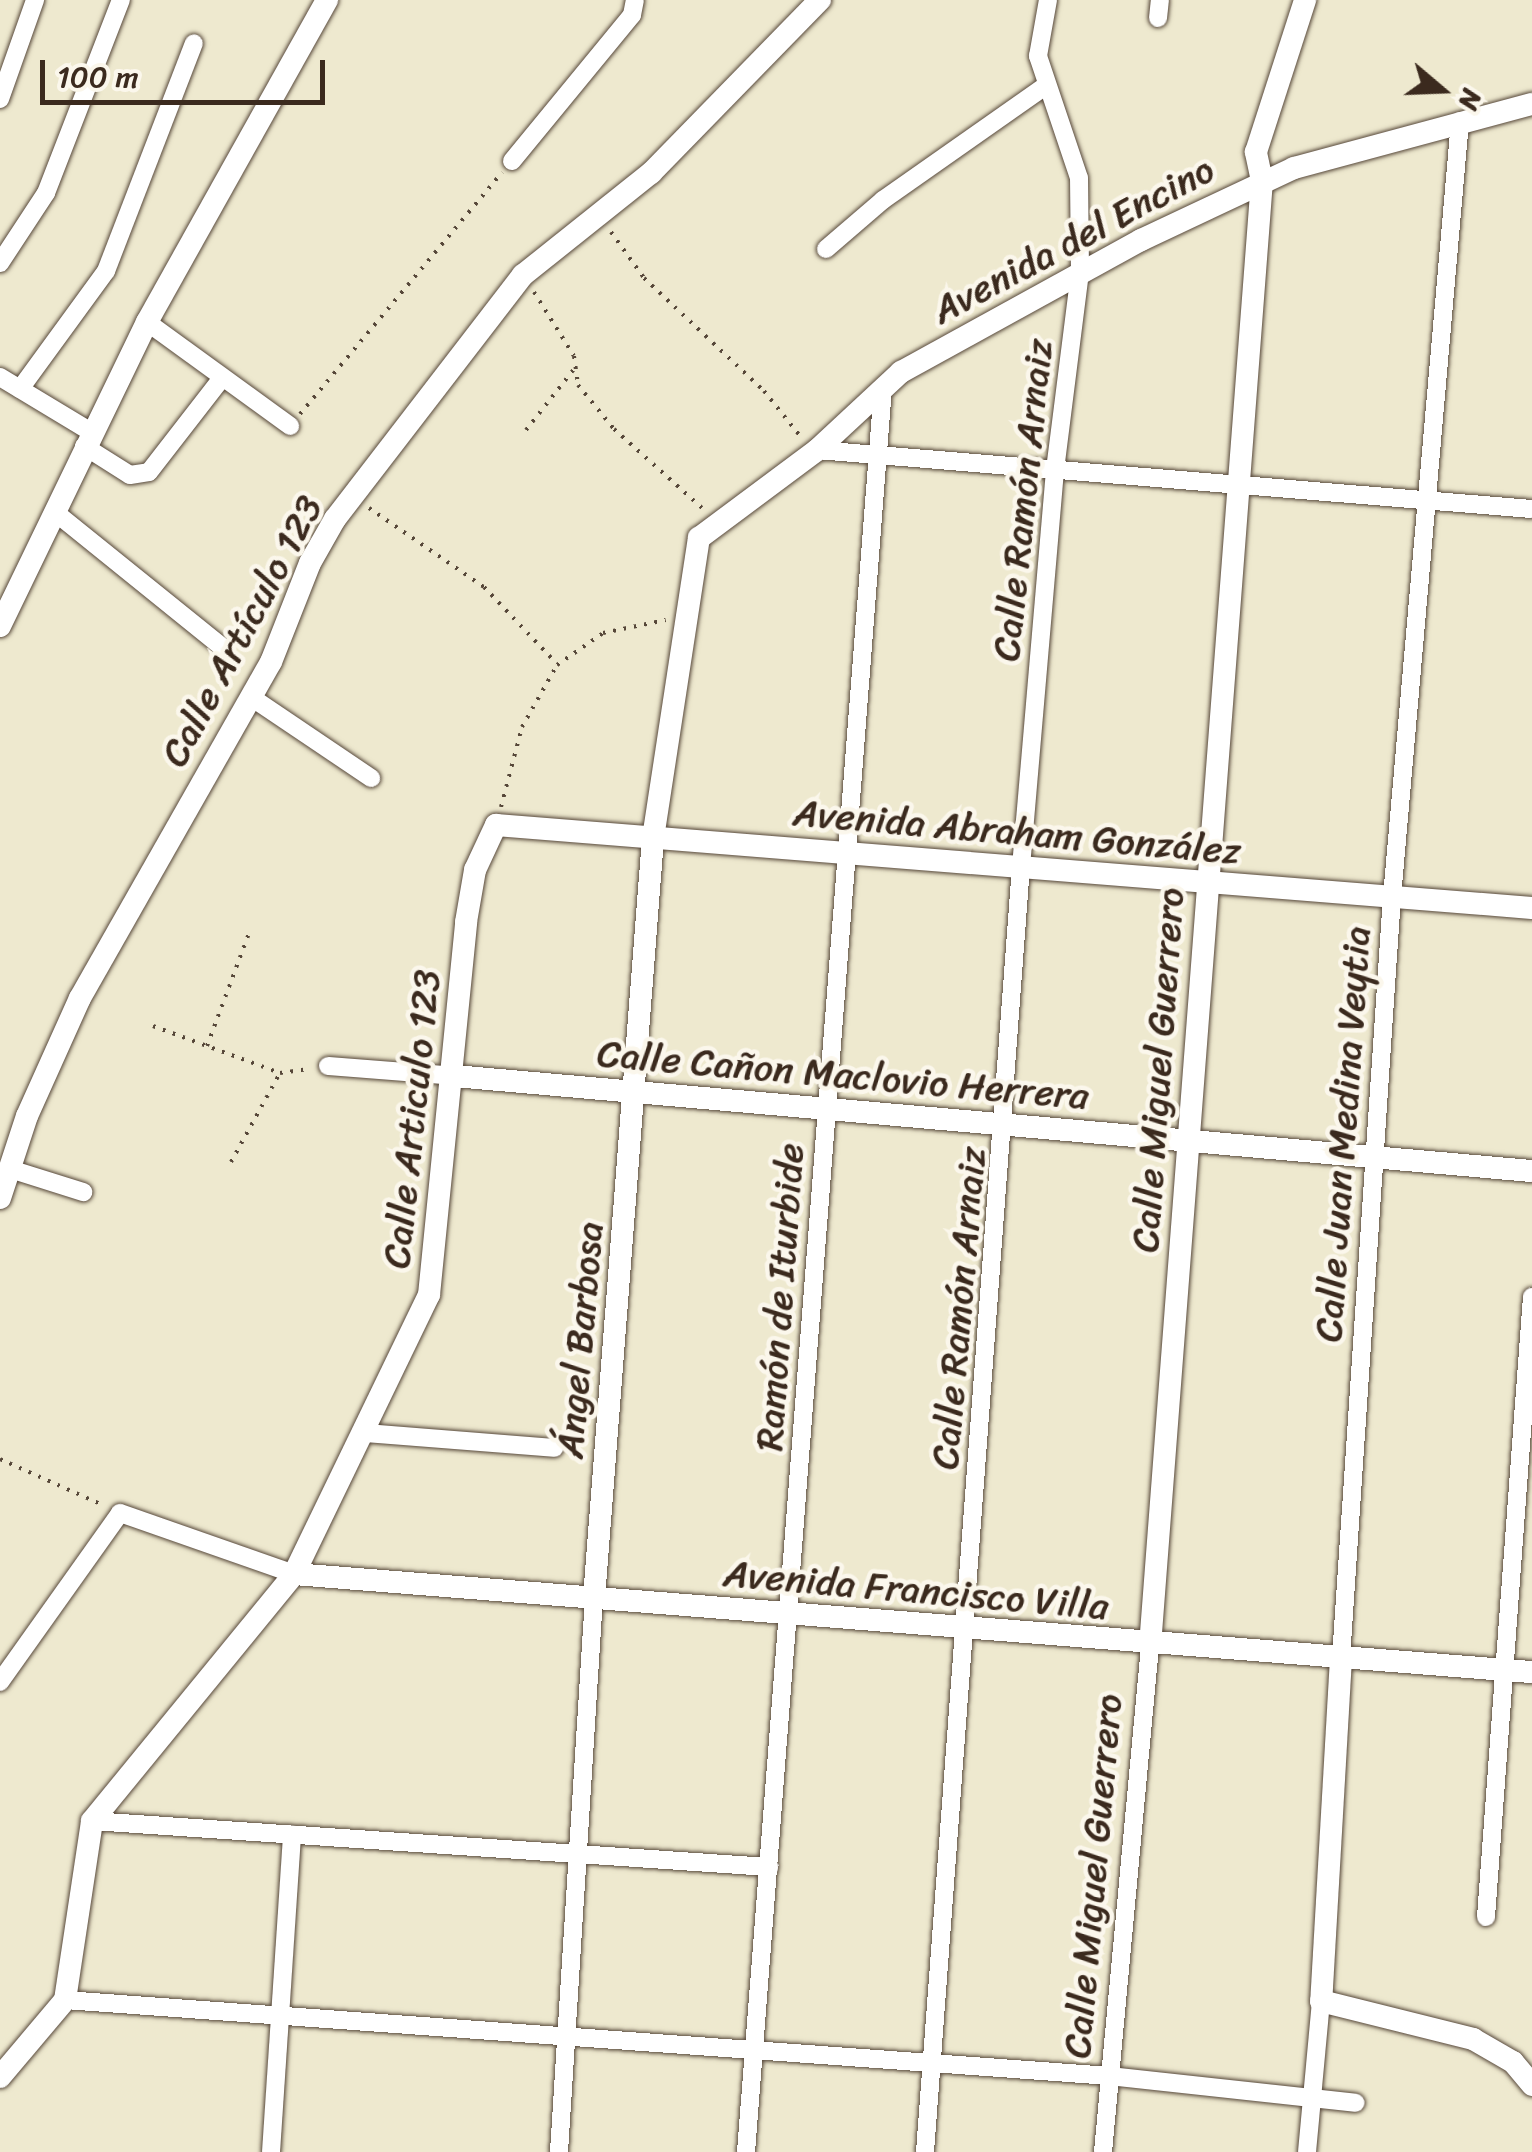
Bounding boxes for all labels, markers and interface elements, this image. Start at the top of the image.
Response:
scale bar [45,40,330,102]
north arrow [1392,40,1492,140]
text: 100 m [57,50,139,104]
text: N [1445,83,1497,117]
street label: Avenida del Encino [924,146,1222,334]
street label: Calle Ramón Arnaiz [983,337,1063,663]
street label: Calle Artículo 123 [151,488,333,774]
street label: Avenida Abraham González [791,790,1243,874]
street label: Calle Miguel Guerrero [1123,888,1193,1252]
street label: Calle Juan Medina Veytia [1306,924,1380,1344]
street label: Calle Articulo 123 [374,968,450,1270]
street label: Calle Cañon Maclovio Herrera [594,1031,1092,1119]
street label: Ramón de Iturbide [747,1142,813,1452]
street label: Calle Ramón Arnaiz [922,1145,996,1471]
street label: Ángel Barbosa [547,1220,613,1460]
street label: Avenida Francisco Villa [722,1550,1110,1630]
street label: Calle Miguel Guerrero [1055,1694,1131,2058]

